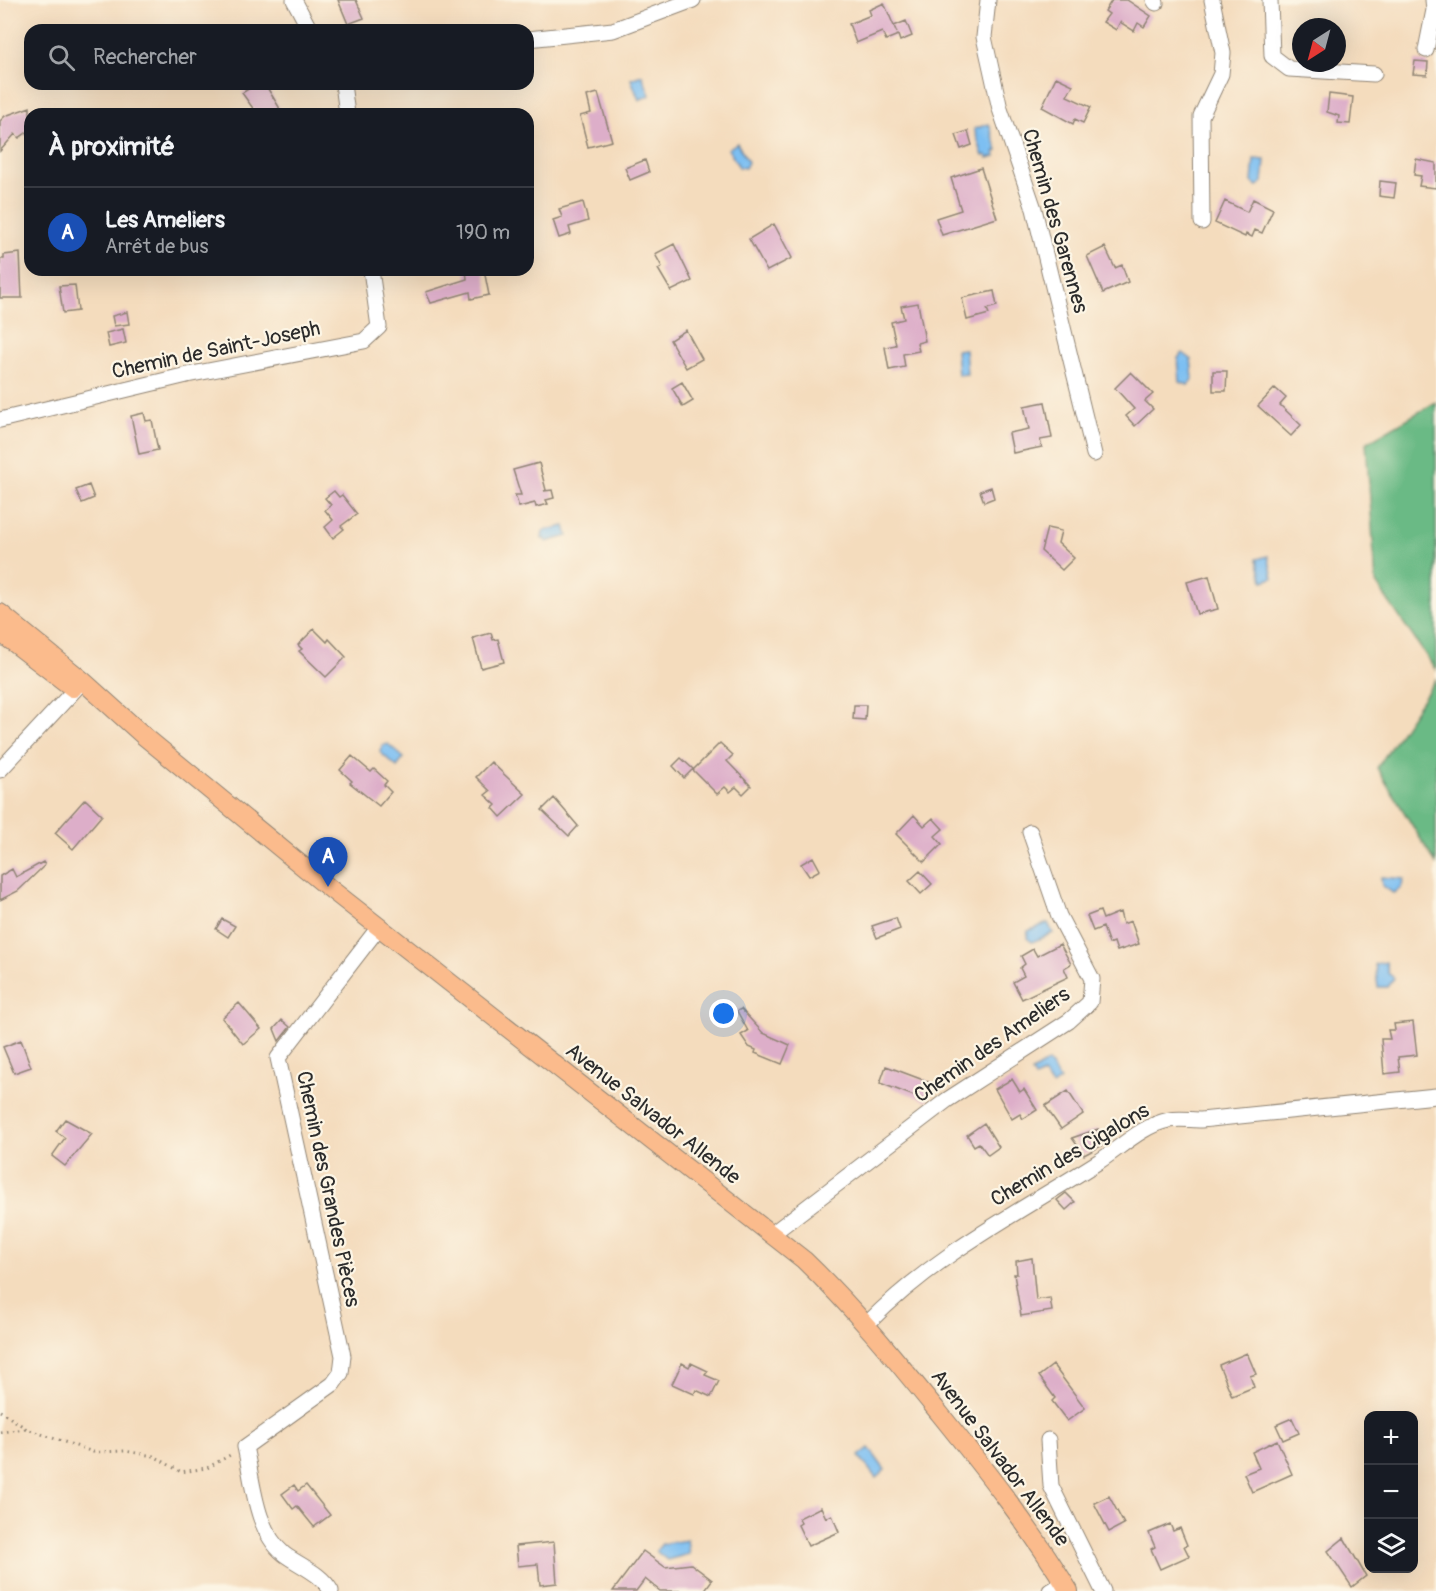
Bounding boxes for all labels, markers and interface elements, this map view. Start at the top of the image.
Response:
north arrow [1292,18,1346,72]
search box [24,24,534,90]
icon: search [45,41,78,74]
text: Rechercher [93,43,197,71]
street label: Chemin des Garennes [1016,126,1094,317]
text: À proximité [48,131,175,163]
text: Les Ameliers [105,206,225,234]
text: A [61,220,74,245]
text: 190 m [456,220,510,245]
text: Arrêt de bus [105,234,208,259]
street label: Chemin de Saint-Joseph [109,315,323,385]
pin: A [308,838,348,887]
street label: Chemin des Ameliers [909,981,1076,1109]
your location [709,999,738,1028]
street label: Avenue Salvador Allende [560,1037,746,1191]
street label: Chemin des Grandes Pièces [290,1069,366,1310]
street label: Chemin des Cigalons [986,1097,1155,1213]
street label: Avenue Salvador Allende [925,1364,1076,1552]
map controls [1364,1411,1418,1573]
button: + [1364,1411,1418,1465]
button: − [1364,1465,1418,1519]
button: layers [1364,1519,1418,1573]

